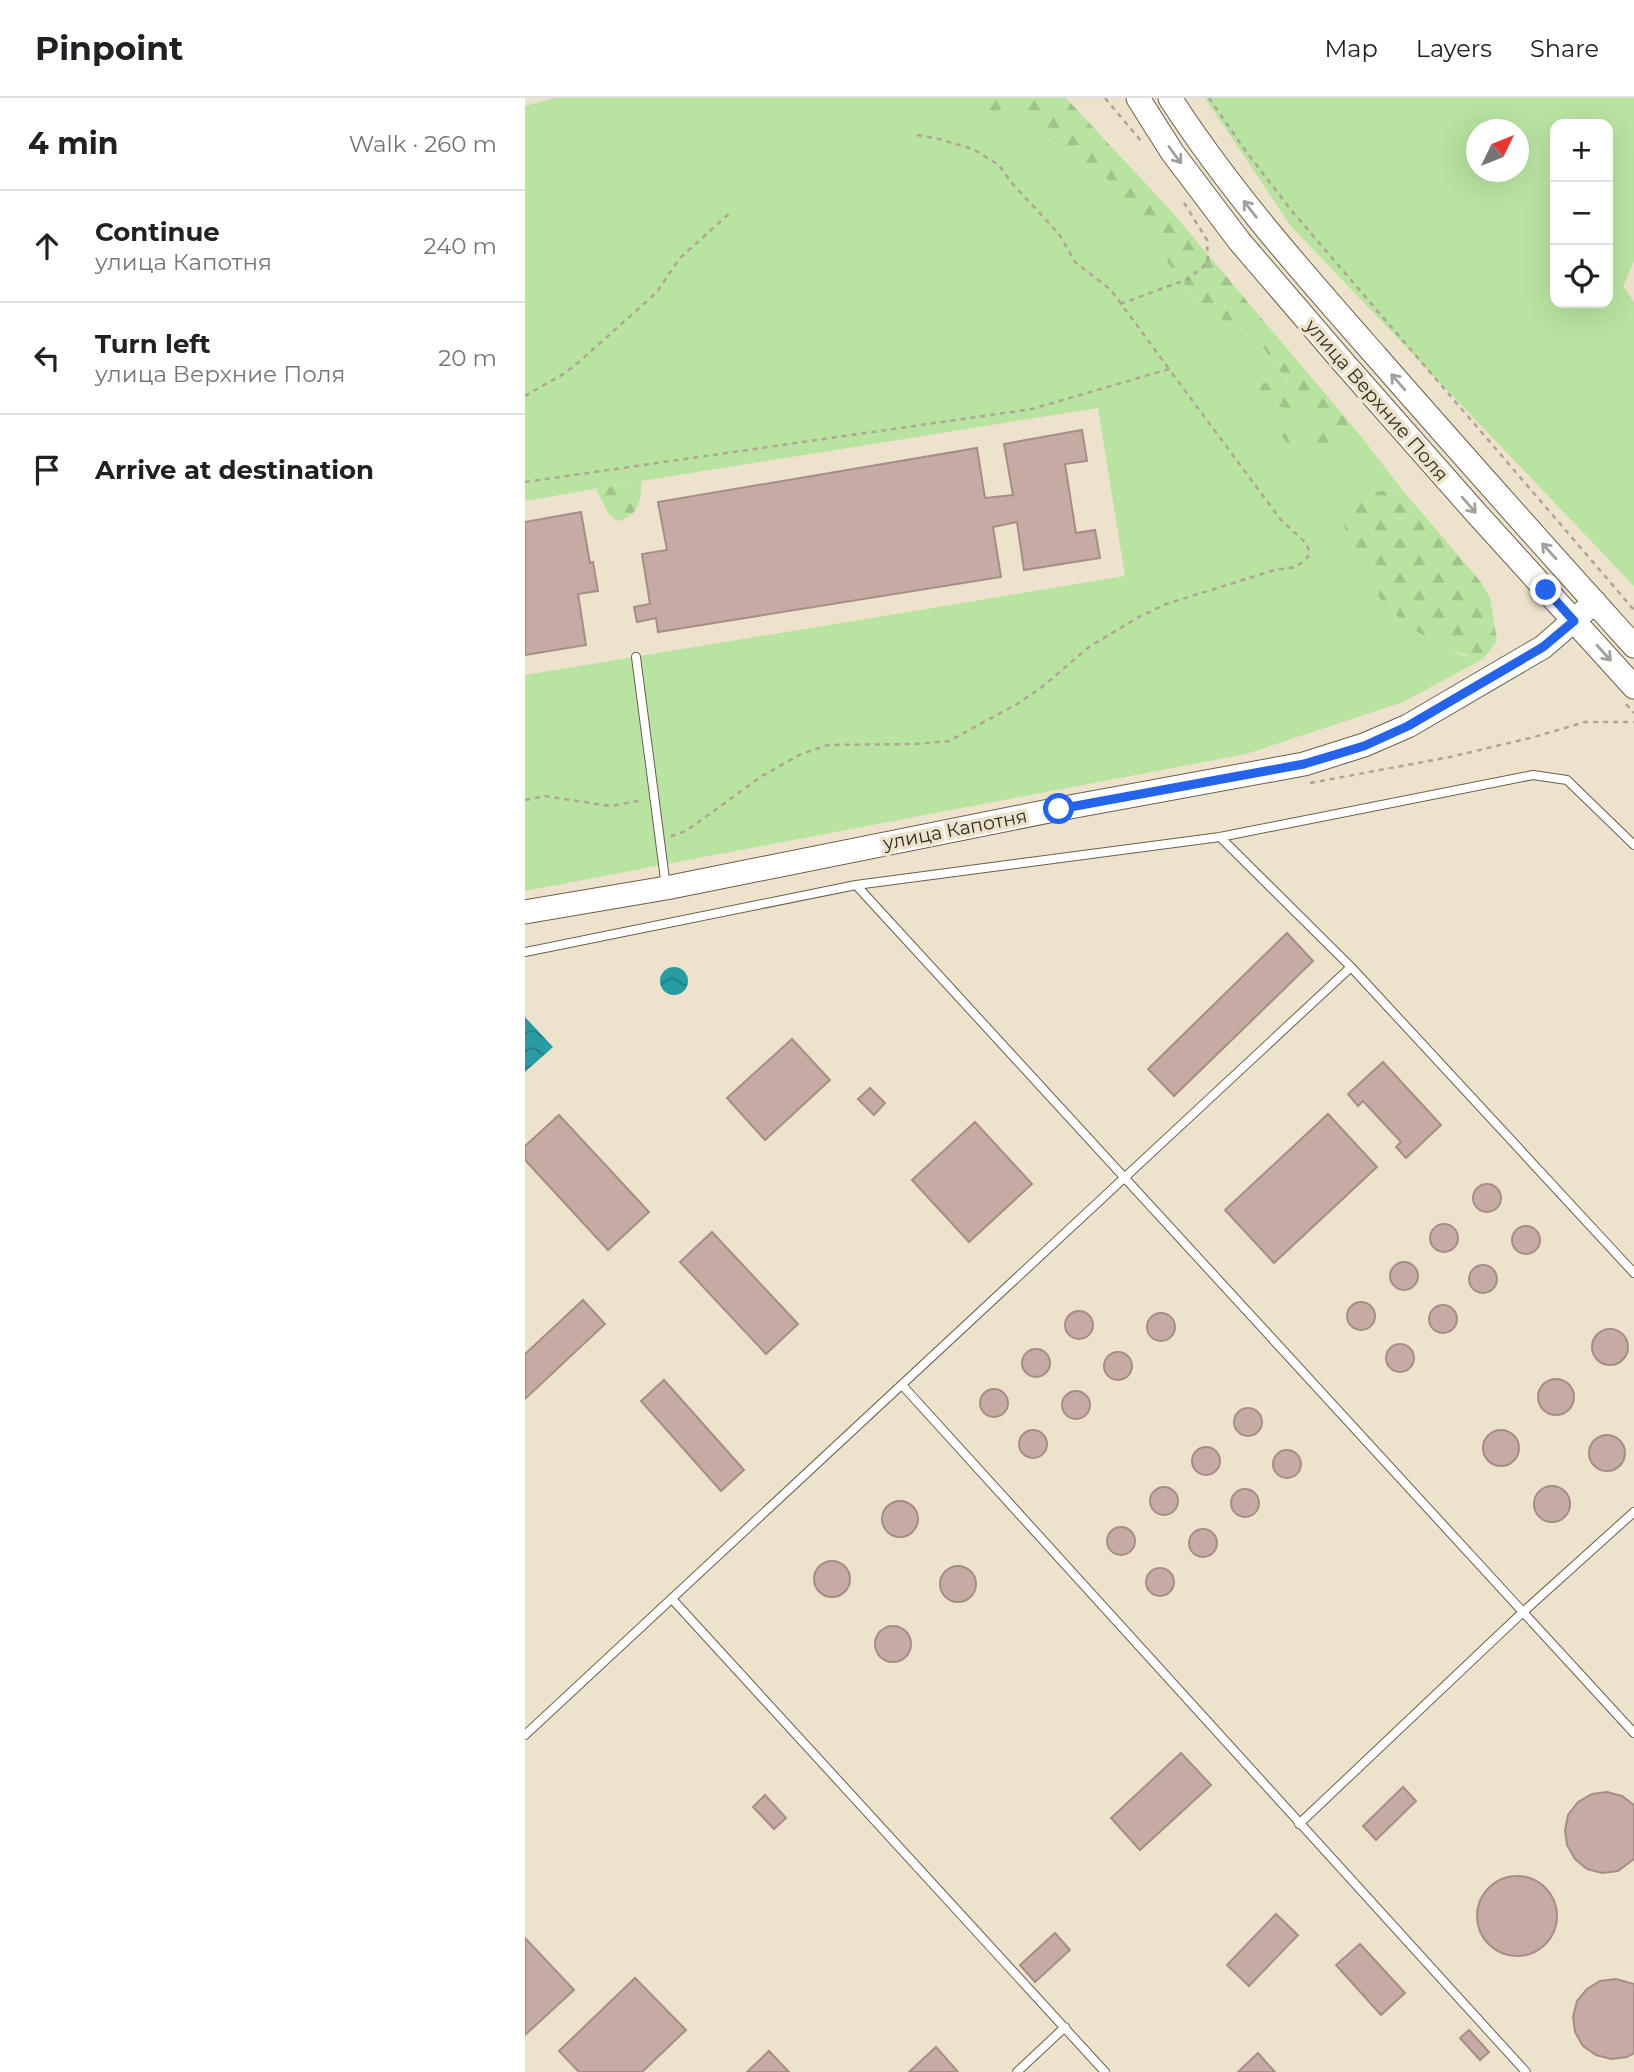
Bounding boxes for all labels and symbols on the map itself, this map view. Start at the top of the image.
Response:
north arrow [1466,119,1529,182]
one-way arrow [1167,146,1182,165]
one-way arrow [1242,200,1258,218]
street label: улица Верхние Поля [1299,314,1453,486]
one-way arrow [1390,373,1406,391]
one-way arrow [1461,496,1477,514]
one-way arrow [1541,543,1557,561]
route end [1530,574,1561,605]
one-way arrow [1596,644,1612,662]
route start [1043,793,1074,824]
street label: улица Капотня [880,804,1029,855]

